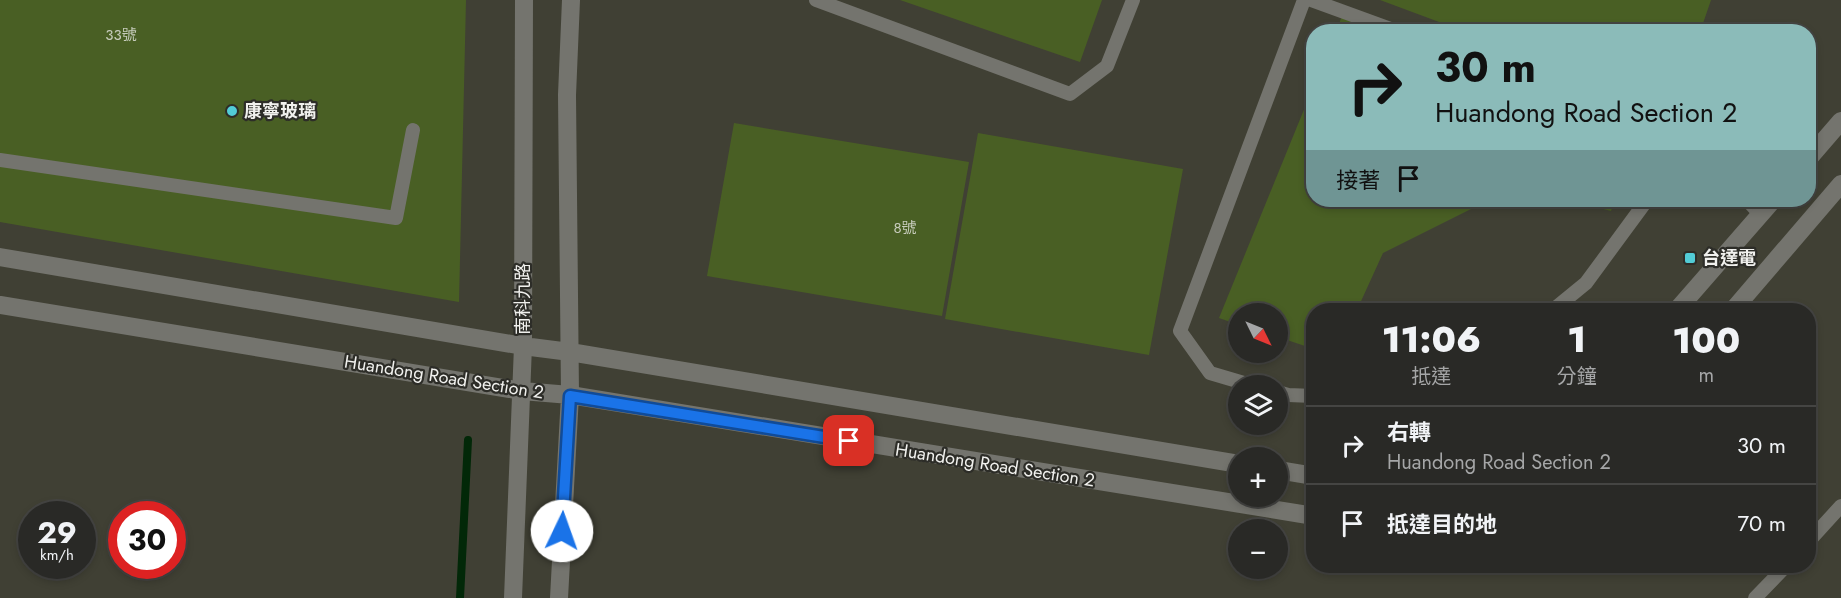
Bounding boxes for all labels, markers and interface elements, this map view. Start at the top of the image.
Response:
house number: 33號 [105,24,137,46]
text: 30 m [1435,37,1536,98]
icon: right [1336,48,1414,126]
text: Huandong Road Section 2 [1435,93,1737,132]
place label: 康寧玻璃 [244,98,316,124]
marker: 康寧玻璃 [225,104,239,118]
icon: arrive [1392,162,1425,195]
text: 接著 [1336,164,1380,196]
house number: 8號 [893,217,917,239]
place label: 台達電 [1702,245,1756,271]
marker: 台達電 [1683,251,1697,265]
street label: 南科九路 [510,263,536,335]
north arrow [1228,303,1288,363]
map controls [1228,303,1288,579]
text: 11:06 [1382,313,1481,365]
text: 1 [1567,313,1586,365]
text: 100 [1672,314,1740,366]
street label: Huandong Road Section 2 [342,348,546,406]
text: m [1699,361,1714,390]
text: 抵達 [1411,362,1451,391]
text: 分鐘 [1557,362,1597,391]
button: layers [1228,375,1288,435]
pin [823,415,874,466]
text: 右轉 [1387,416,1431,448]
icon: arrive [832,424,865,457]
icon: right [1336,429,1369,462]
text: 30 m [1737,429,1786,461]
street label: Huandong Road Section 2 [893,436,1097,494]
button: + [1228,447,1288,507]
text: Huandong Road Section 2 [1387,448,1611,477]
position arrow [530,499,594,563]
speed limit sign: 30 [108,501,186,579]
icon: arrive [1336,507,1369,540]
text: 70 m [1737,507,1786,539]
text: 抵達目的地 [1387,508,1497,540]
text: 29 [37,511,77,554]
button: − [1228,519,1288,579]
text: km/h [40,544,74,566]

